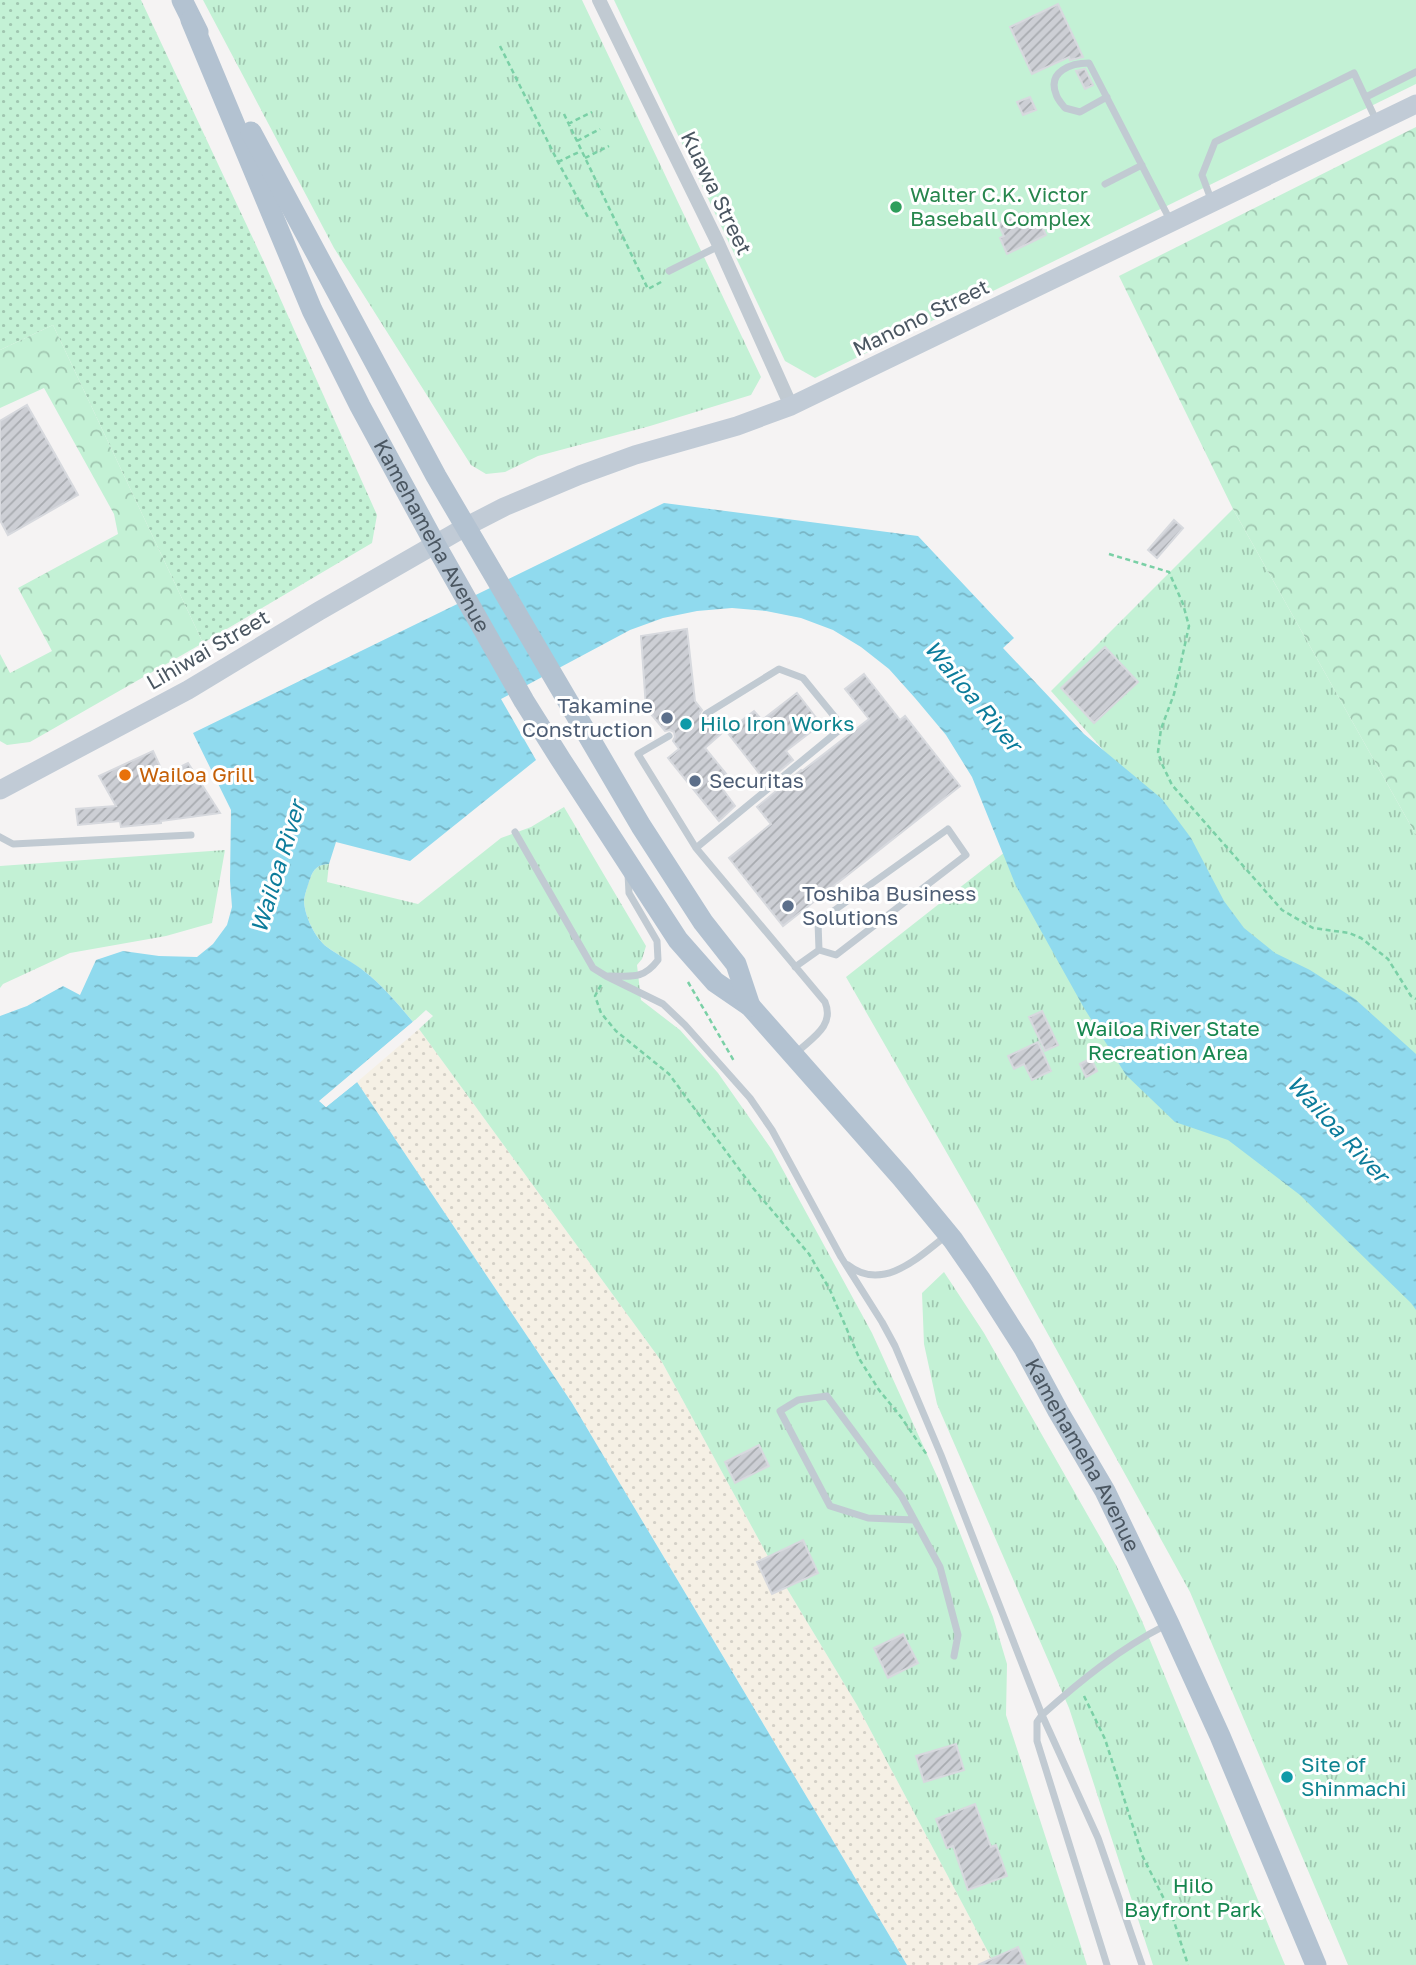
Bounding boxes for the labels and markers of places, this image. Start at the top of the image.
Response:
place label: Walter C.K. Victor Baseball Complex [910,181,1091,231]
marker: Walter C.K. Victor Baseball Complex [888,199,904,215]
place label: Takamine Construction [522,692,653,742]
marker: Takamine Construction [659,710,675,726]
place label: Hilo Iron Works [700,710,854,736]
marker: Hilo Iron Works [678,716,694,732]
place label: Wailoa Grill [139,761,254,787]
marker: Wailoa Grill [117,767,133,783]
place label: Securitas [709,767,804,793]
marker: Securitas [687,773,703,789]
place label: Toshiba Business Solutions [802,880,976,930]
marker: Toshiba Business Solutions [780,898,796,914]
place label: Site of Shinmachi [1301,1751,1406,1801]
marker: Site of Shinmachi [1279,1769,1295,1785]

